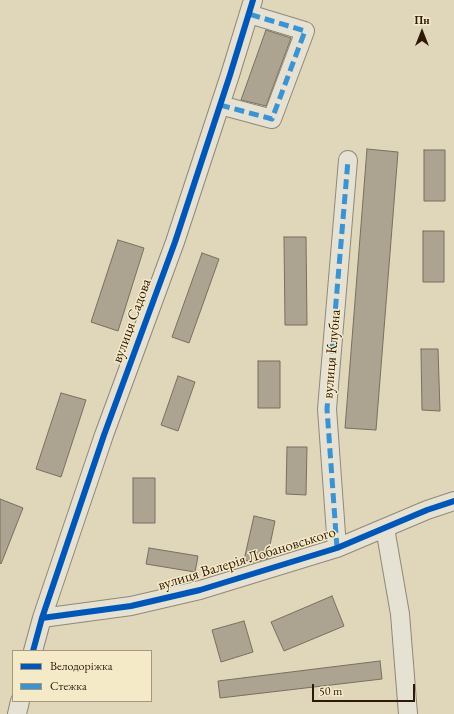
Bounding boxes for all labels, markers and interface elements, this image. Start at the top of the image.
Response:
north arrow [402,12,442,52]
text: Пн [414,13,430,27]
street label: вулиця Садова [108,277,156,365]
street label: вулиця Клубна [319,309,345,399]
street label: вулиця Валерія Лобановського [156,523,338,595]
legend [12,650,152,702]
text: Велодоріжка [50,658,112,674]
scale bar [314,676,417,702]
text: Стежка [50,678,87,694]
text: 50 m [319,683,342,699]

